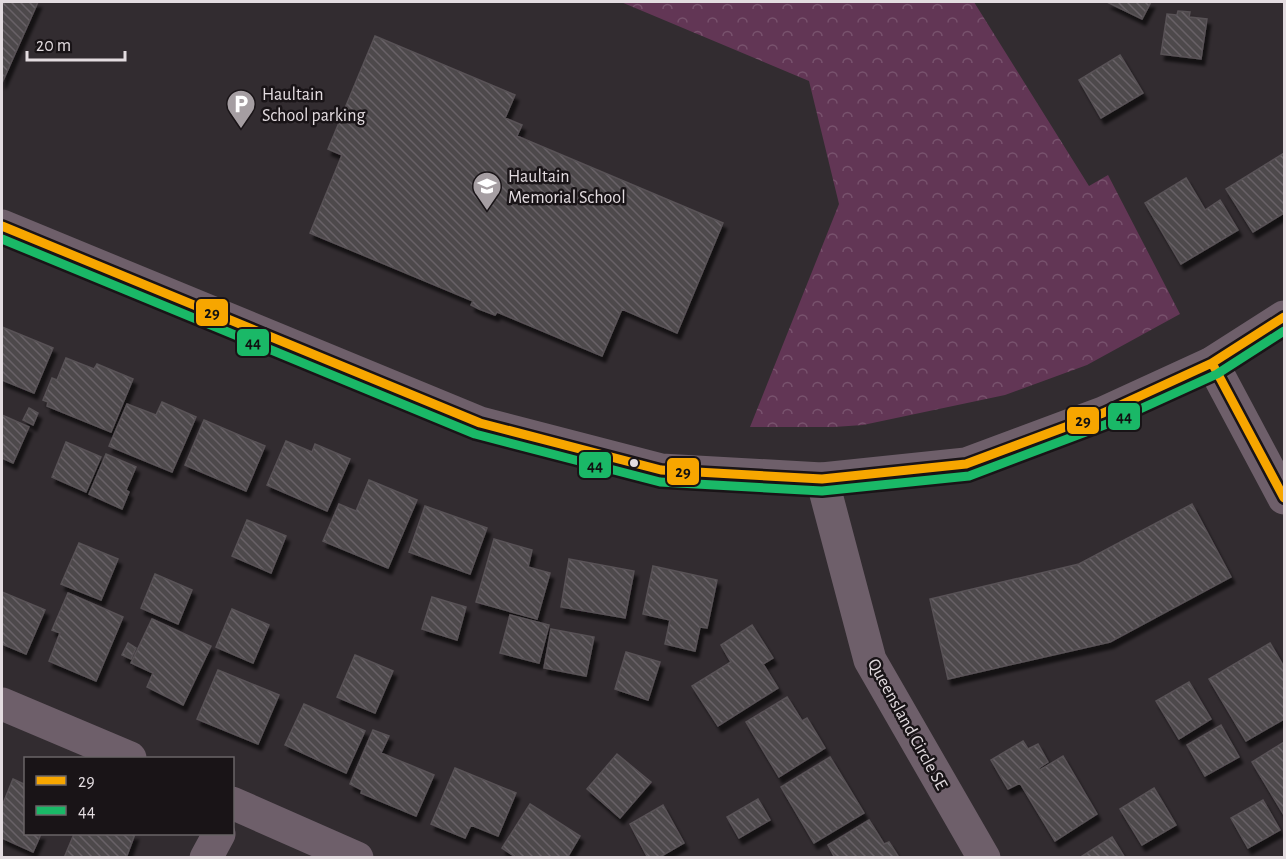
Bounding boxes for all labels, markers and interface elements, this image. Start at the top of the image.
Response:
scale bar [27,24,124,62]
text: 20 m [36,37,71,55]
place label: Haultain School parking [262,86,365,125]
parking icon: Haultain School parking [225,88,257,130]
place label: Haultain Memorial School [508,168,626,207]
school or university icon: Haultain Memorial School [471,170,503,212]
line badge: 29 [195,298,229,327]
text: 29 [204,305,220,321]
line badge: 44 [236,328,270,357]
text: 44 [245,335,261,351]
line badge: 44 [1107,402,1141,431]
line badge: 29 [1066,406,1100,435]
text: 44 [1116,409,1132,425]
text: 29 [1075,413,1091,429]
line badge: 44 [578,451,612,479]
unlabelled marker [628,457,640,469]
line badge: 29 [666,457,700,486]
text: 44 [587,458,603,474]
text: 29 [675,464,691,480]
street label: Queensland Circle SE [864,656,951,793]
legend [24,757,234,835]
text: 29 [78,773,95,791]
text: 44 [78,803,96,821]

